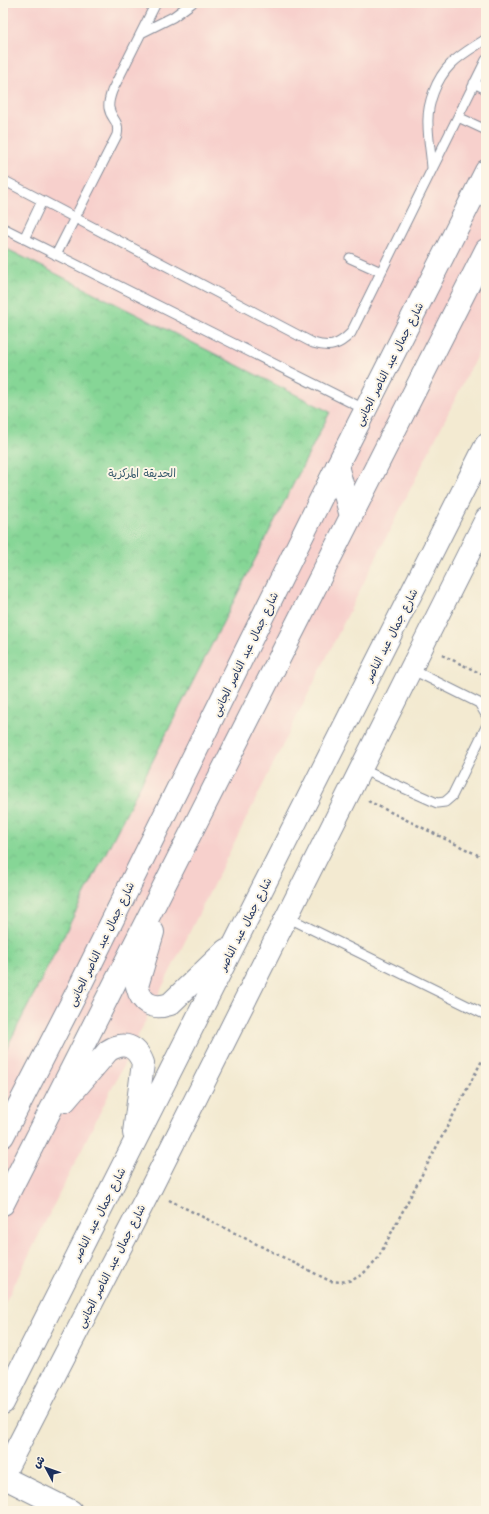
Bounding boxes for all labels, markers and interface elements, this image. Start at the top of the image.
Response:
street label: شارع جمال عبد الناصر الجانبى [352,300,428,429]
park label: الحديقة المركزية [108,466,176,481]
street label: شارع جمال عبد الناصر [361,586,422,686]
street label: شارع جمال عبد الناصر الجانبى [209,589,283,719]
street label: شارع جمال عبد الناصر [215,875,276,975]
street label: شارع جمال عبد الناصر الجانبى [65,879,139,1009]
street label: شارع جمال عبد الناصر [69,1165,130,1265]
street label: شارع جمال عبد الناصر الجانبى [74,1202,150,1331]
north arrow [26,1448,66,1488]
text: ش [29,1452,48,1471]

